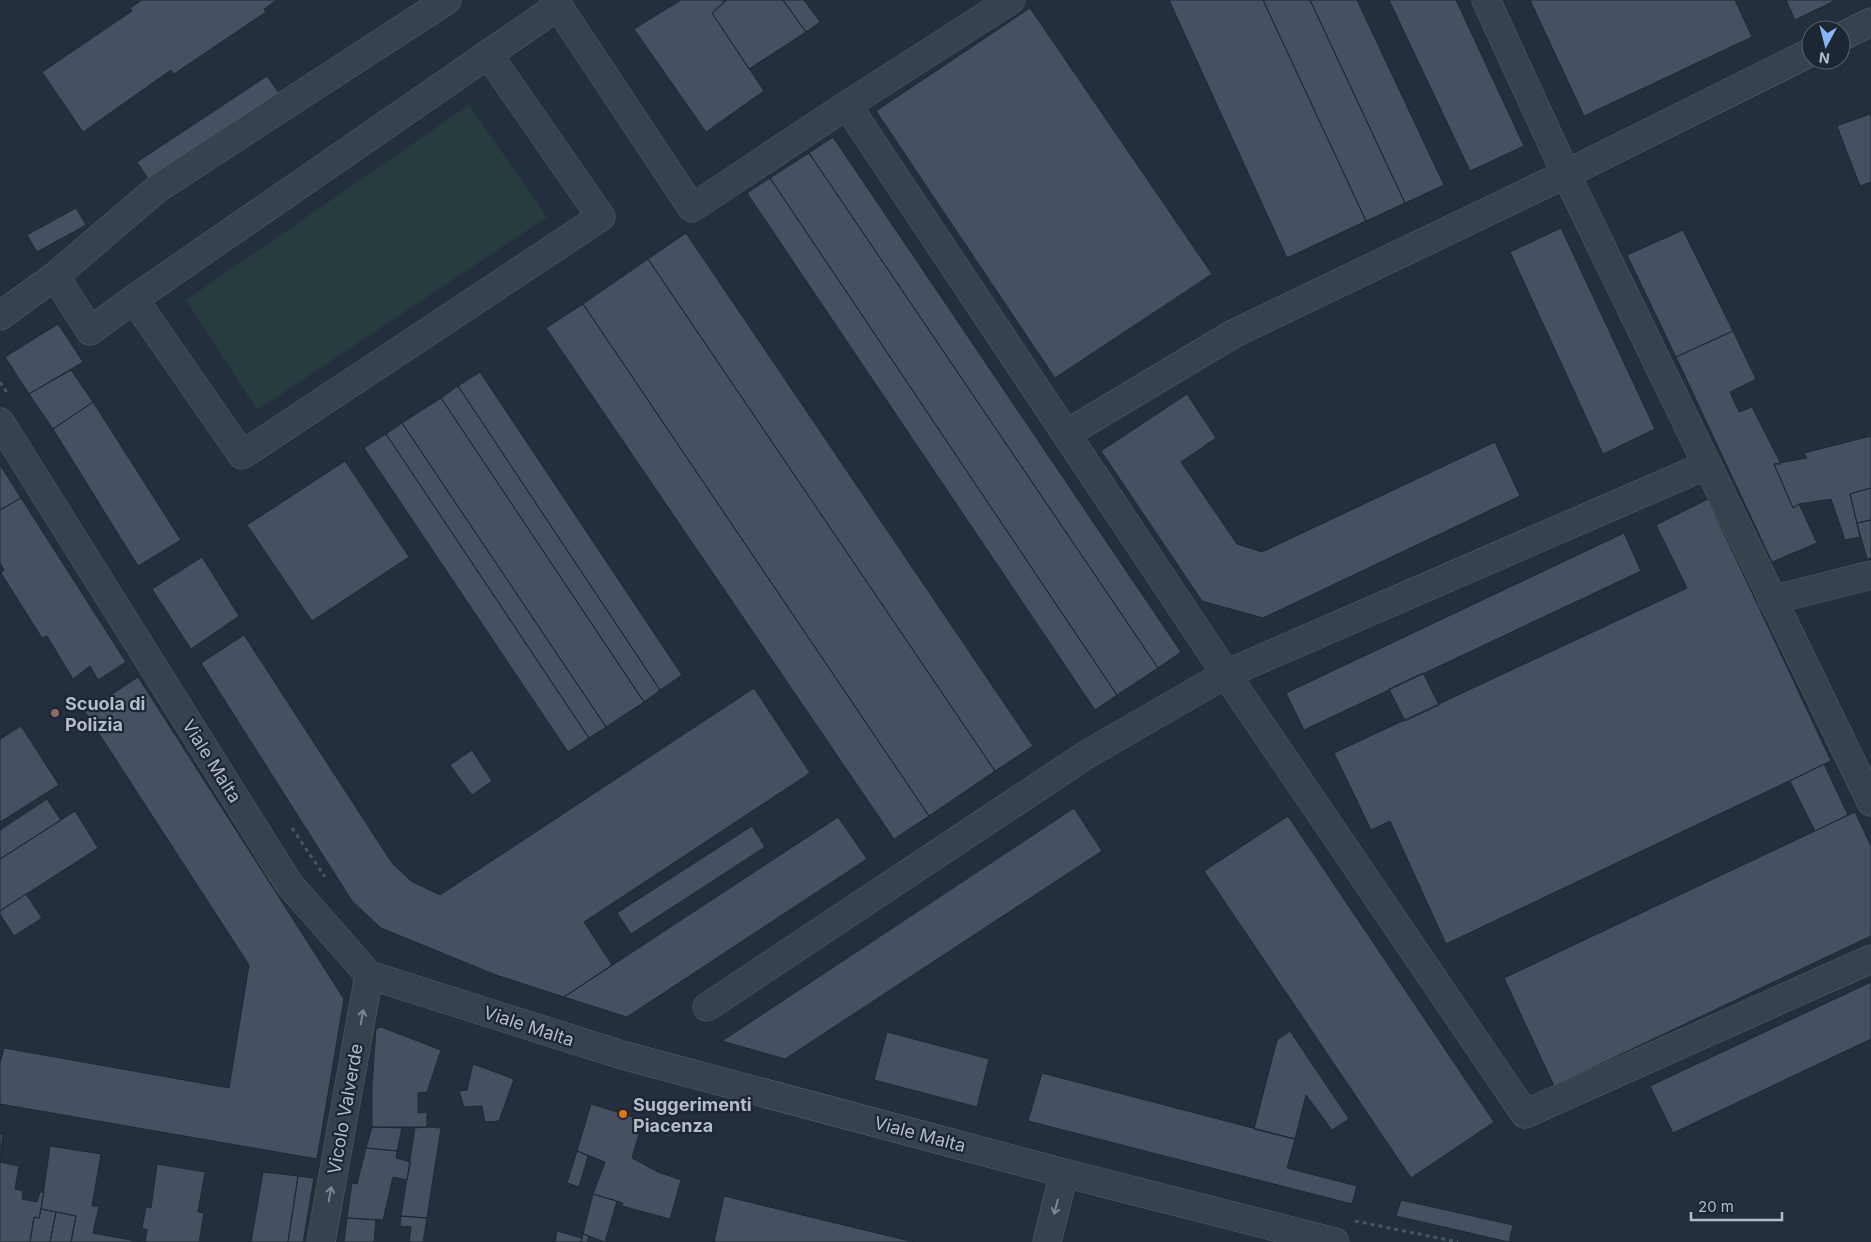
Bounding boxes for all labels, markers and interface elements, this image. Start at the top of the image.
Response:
north arrow [1801,20,1851,70]
text: N [1818,49,1831,67]
place label: Scuola di Polizia [65,693,145,735]
marker: Scuola di Polizia [49,707,61,719]
street label: Viale Malta [178,716,246,806]
street label: Viale Malta [481,1002,577,1050]
one-way arrow [357,1009,367,1025]
street label: Vicolo Valverde [323,1042,367,1176]
place label: Suggerimenti Piacenza [633,1094,752,1136]
marker: Suggerimenti Piacenza [617,1108,629,1120]
street label: Viale Malta [872,1112,968,1156]
one-way arrow [325,1186,335,1202]
scale bar [1691,1190,1782,1222]
text: 20 m [1698,1197,1734,1216]
one-way arrow [1051,1199,1060,1215]

